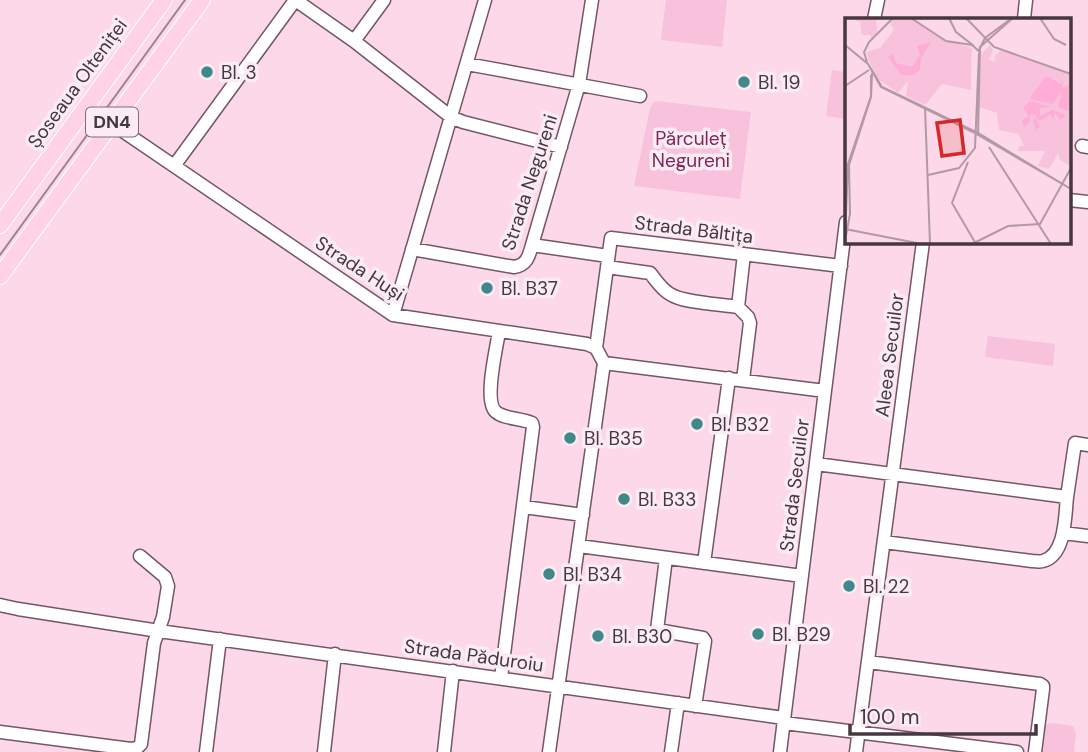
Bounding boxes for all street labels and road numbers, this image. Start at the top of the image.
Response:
street label: Șoseaua Olteniței [22,14,133,153]
road number: DN4 [86,107,138,136]
street label: Strada Negureni [496,111,563,253]
street label: Strada Băltița [633,210,755,249]
street label: Strada Huși [311,230,409,306]
street label: Aleea Secuilor [870,292,909,418]
street label: Strada Secuilor [774,417,815,553]
street label: Strada Păduroiu [403,633,545,678]

